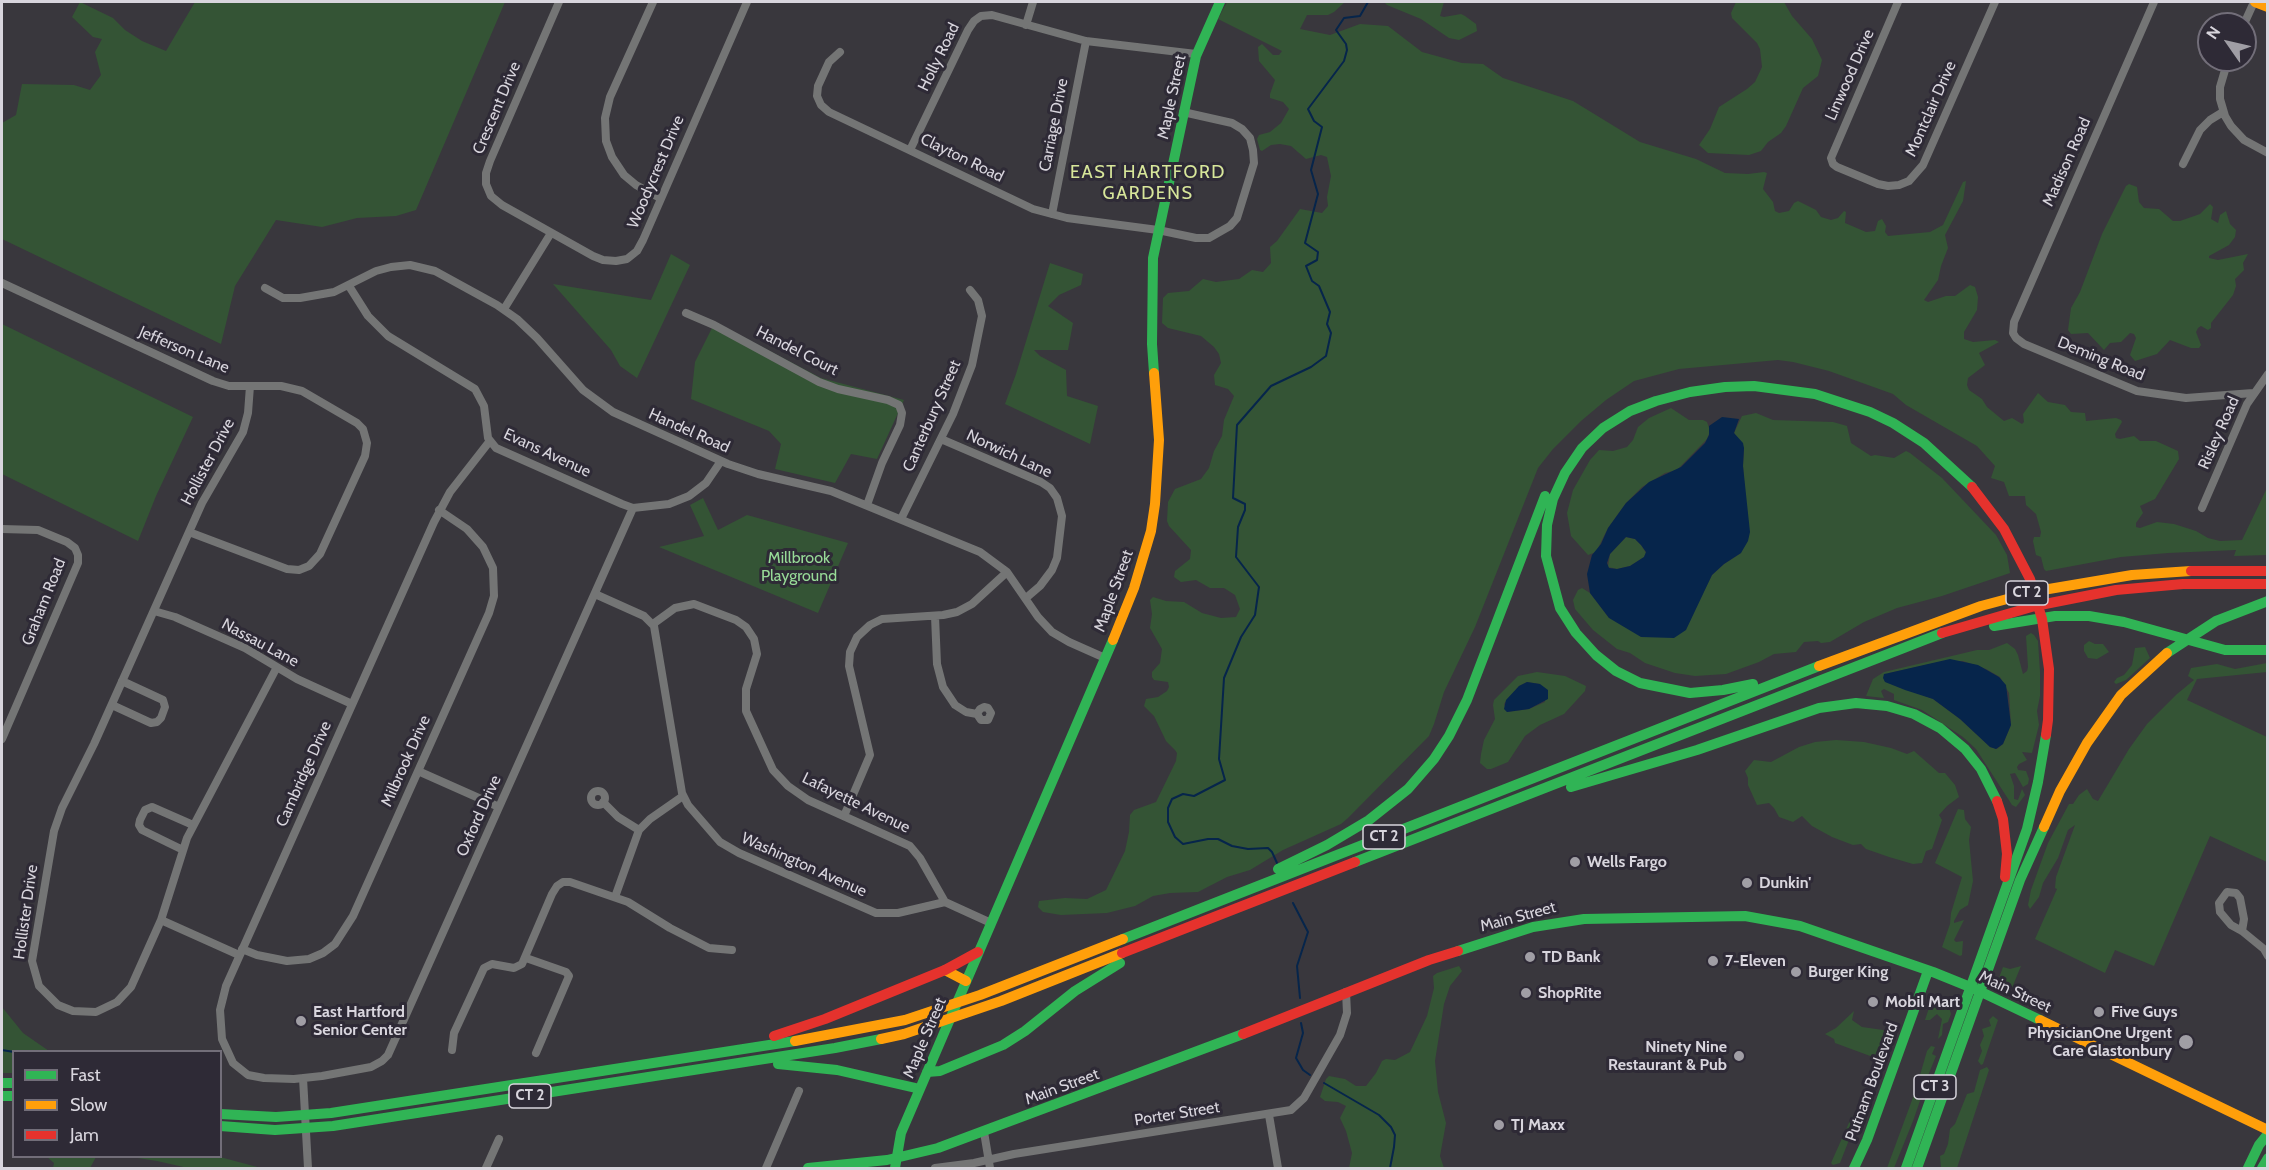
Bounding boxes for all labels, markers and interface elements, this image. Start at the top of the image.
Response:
north arrow [2197,12,2257,72]
street label: Holly Road [914,20,964,94]
text: N [2202,23,2224,43]
street label: Linwood Drive [1821,26,1879,124]
street label: Maple Street [1154,53,1190,141]
street label: Montclair Drive [1901,58,1961,160]
street label: Crescent Drive [469,59,525,157]
street label: Carriage Drive [1036,77,1072,173]
street label: Woodycrest Drive [624,113,688,231]
street label: Madison Road [2039,114,2095,210]
street label: Clayton Road [917,130,1007,186]
district label: EAST HARTFORD GARDENS [1070,162,1226,204]
street label: Jefferson Lane [136,322,232,378]
street label: Handel Court [753,322,841,380]
street label: Deming Road [2055,333,2147,385]
street label: Canterbury Street [899,357,965,475]
street label: Risley Road [2194,394,2244,472]
street label: Handel Road [645,405,733,457]
street label: Hollister Drive [177,415,239,509]
street label: Evans Avenue [500,424,594,482]
street label: Norwich Lane [963,426,1055,482]
street label: Maple Street [1090,547,1138,635]
park label: Millbrook Playground [761,548,837,586]
street label: Graham Road [18,556,70,648]
road number: CT 2 [2006,581,2048,605]
street label: Nassau Lane [218,615,302,671]
street label: Milbrook Drive [377,712,435,810]
street label: Cambridge Drive [272,718,336,830]
street label: Lafayette Avenue [799,769,913,837]
street label: Oxford Drive [453,772,505,860]
road number: CT 2 [1363,825,1405,849]
street label: Washington Avenue [738,829,870,901]
place label: Wells Fargo [1587,852,1667,872]
marker: Wells Fargo [1568,855,1582,869]
street label: Hollister Drive [10,863,42,961]
place label: Dunkin' [1759,873,1811,893]
marker: Dunkin' [1740,876,1754,890]
street label: Main Street [1478,898,1558,936]
place label: TD Bank [1542,947,1601,967]
marker: TD Bank [1523,950,1537,964]
place label: 7-Eleven [1725,951,1786,971]
marker: 7-Eleven [1706,954,1720,968]
place label: Burger King [1808,962,1888,982]
marker: Burger King [1789,965,1803,979]
street label: Main Street [1976,967,2054,1017]
place label: ShopRite [1538,983,1601,1003]
marker: ShopRite [1519,986,1533,1000]
place label: Mobil Mart [1885,992,1960,1012]
street label: Maple Street [899,995,951,1081]
marker: Mobil Mart [1866,995,1880,1009]
place label: East Hartford Senior Center [313,1002,407,1040]
place label: Five Guys [2111,1002,2177,1022]
marker: Five Guys [2092,1005,2106,1019]
marker: East Hartford Senior Center [294,1014,308,1028]
street label: Putnam Boulevard [1842,1020,1902,1144]
place label: PhysicianOne Urgent Care Glastonbury [2028,1023,2172,1061]
marker: PhysicianOne Urgent Care Glastonbury [2177,1033,2195,1051]
place label: Ninety Nine Restaurant & Pub [1608,1037,1727,1075]
marker: Ninety Nine Restaurant & Pub [1732,1049,1746,1063]
legend [12,1050,222,1158]
text: Fast [70,1064,101,1086]
street label: Main Street [1022,1065,1102,1109]
road number: CT 3 [1914,1075,1956,1099]
road number: CT 2 [509,1084,551,1108]
text: Slow [70,1094,107,1116]
street label: Porter Street [1133,1098,1221,1130]
place label: TJ Maxx [1511,1115,1565,1135]
marker: TJ Maxx [1492,1118,1506,1132]
text: Jam [70,1124,99,1146]

